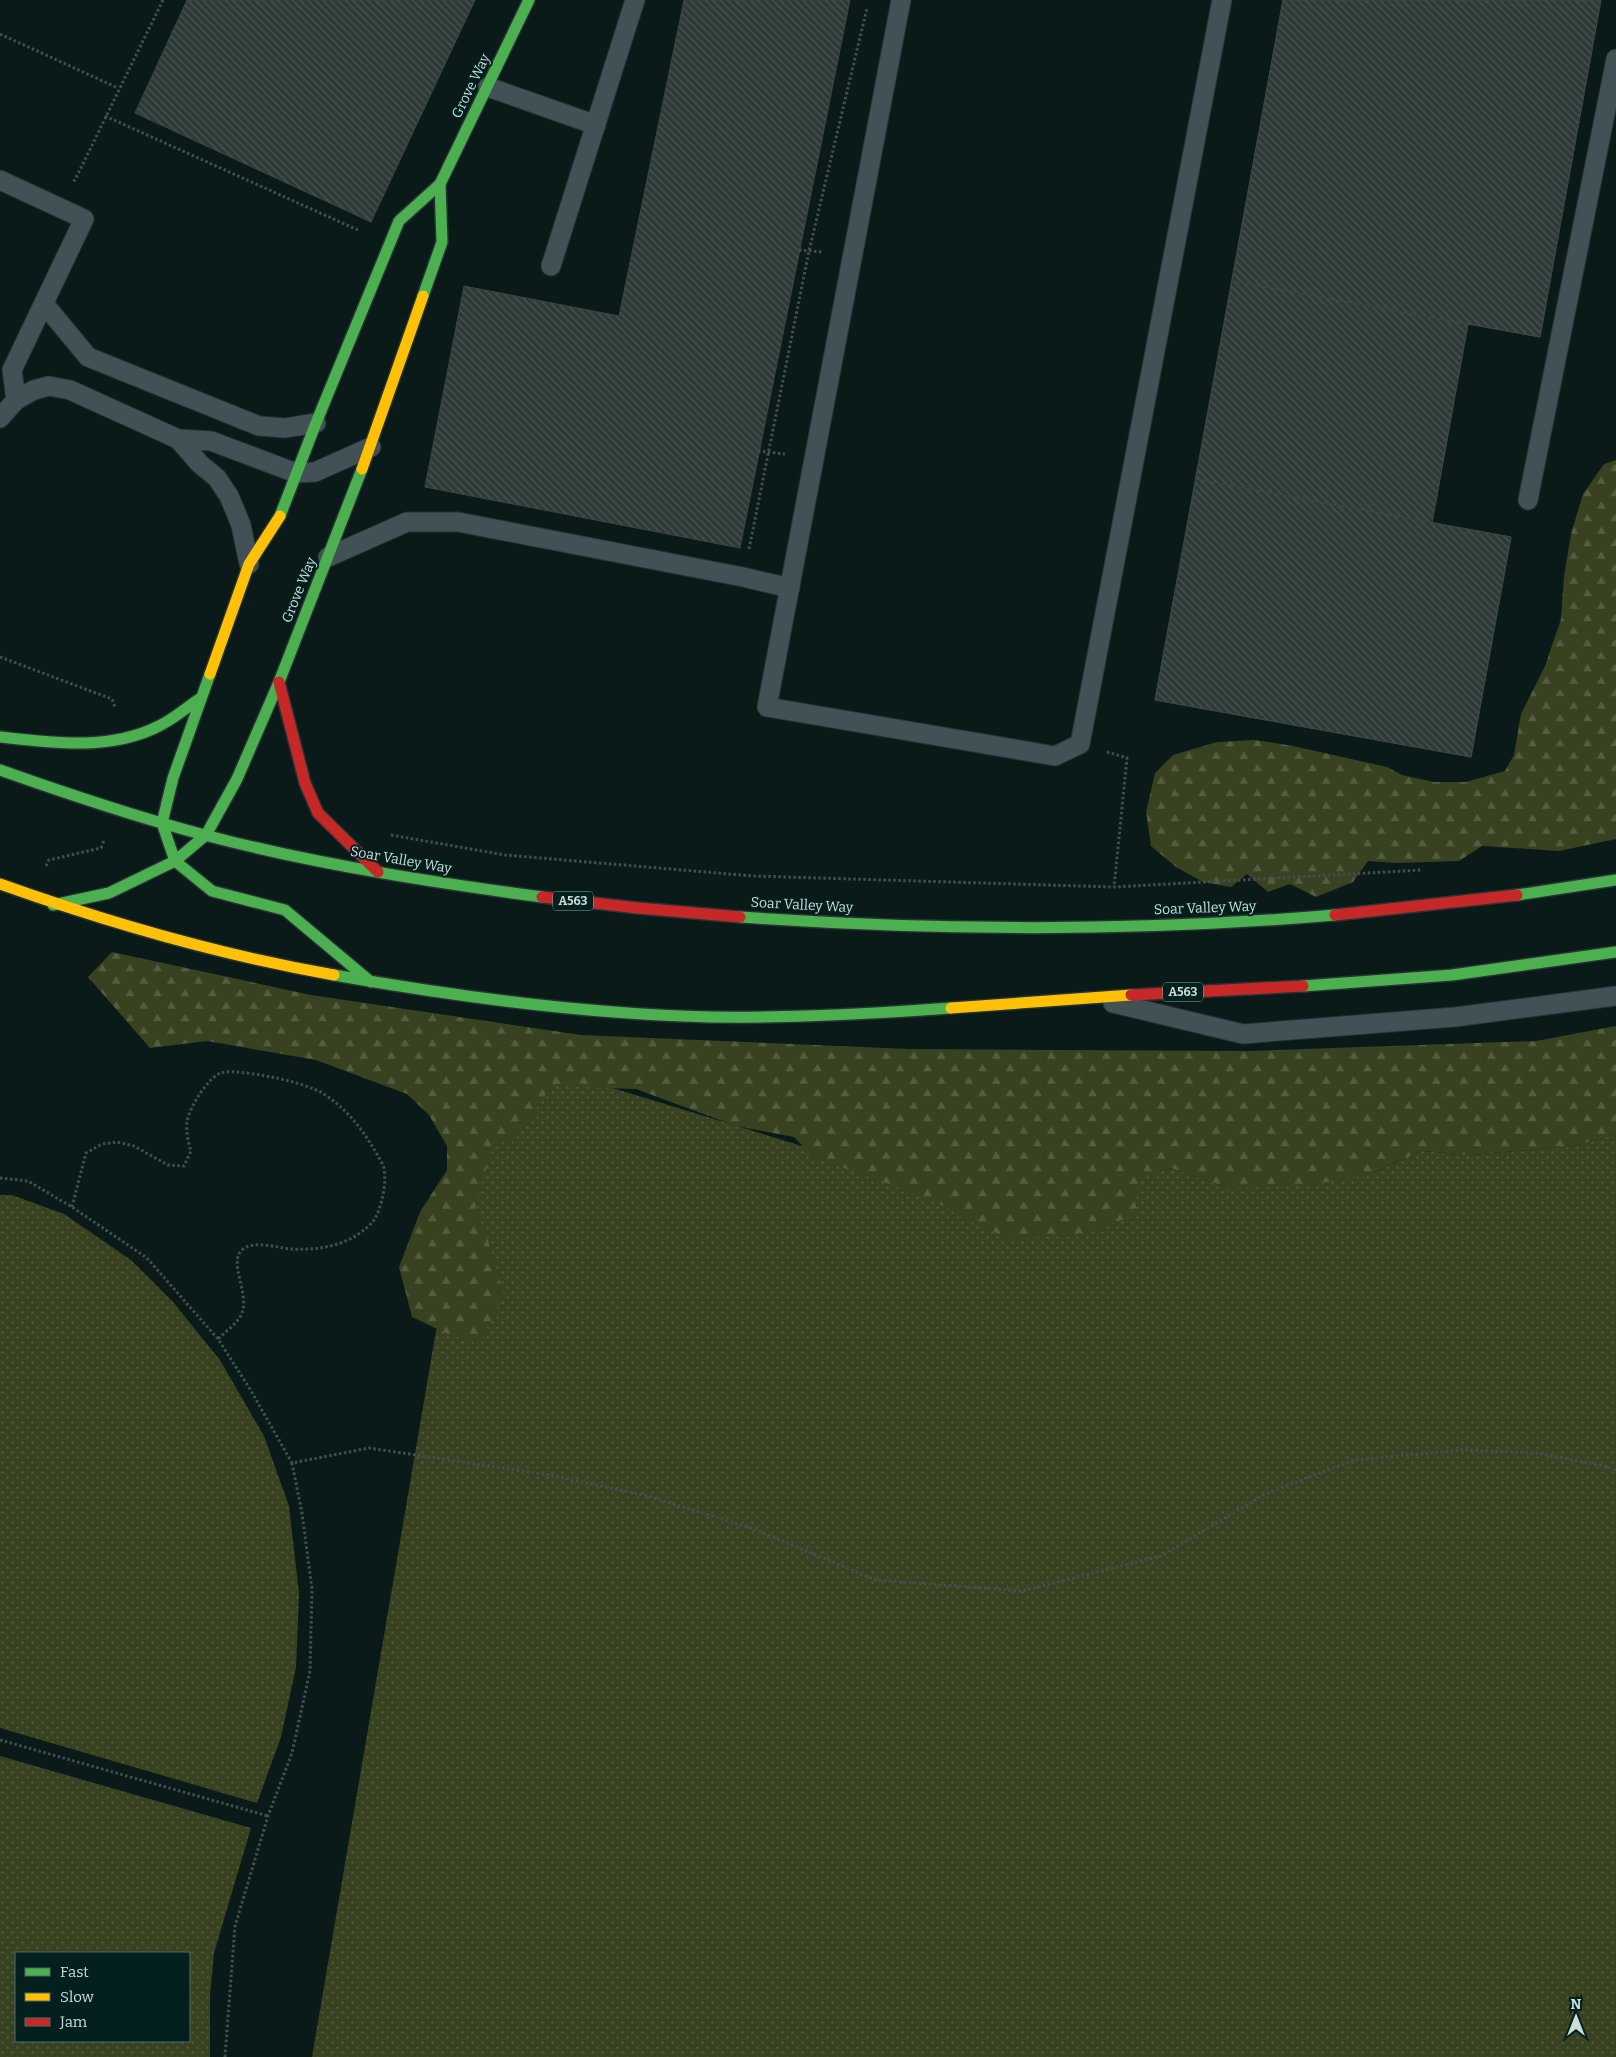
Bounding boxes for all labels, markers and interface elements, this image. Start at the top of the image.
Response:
street label: Grove Way [448,51,494,121]
street label: Grove Way [278,554,320,625]
street label: Soar Valley Way [349,843,454,877]
road number: A563 [553,891,593,910]
street label: Soar Valley Way [750,894,854,916]
street label: Soar Valley Way [1153,898,1257,918]
road number: A563 [1163,982,1203,1002]
legend [15,1952,190,2042]
text: Fast [60,1963,89,1981]
text: Slow [60,1988,95,2006]
north arrow [1551,1992,1601,2042]
text: N [1571,1996,1582,2013]
text: Jam [59,2013,88,2031]

